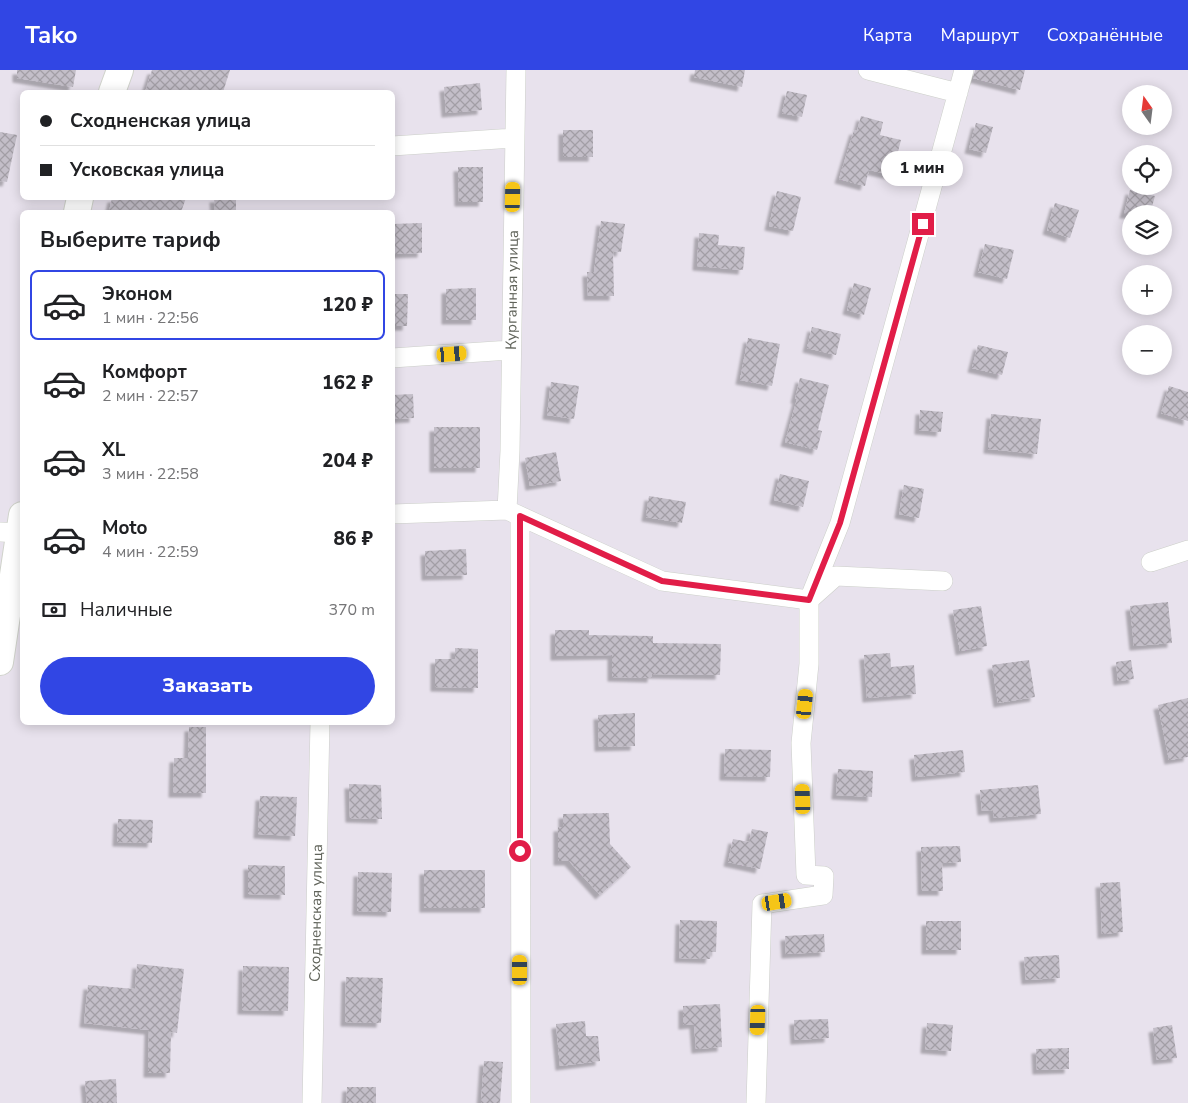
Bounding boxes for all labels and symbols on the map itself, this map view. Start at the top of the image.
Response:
north arrow [1122,85,1172,135]
callout: 1 мин [882,152,964,186]
car [505,182,520,212]
route end [912,213,934,235]
street label: Курганная улица [501,230,523,350]
car [436,345,467,363]
car [795,688,814,720]
car [794,784,811,814]
route start [509,840,531,862]
street label: Сходненская улица [305,844,327,982]
car [761,892,792,912]
car [512,955,527,985]
car [749,1005,766,1035]

